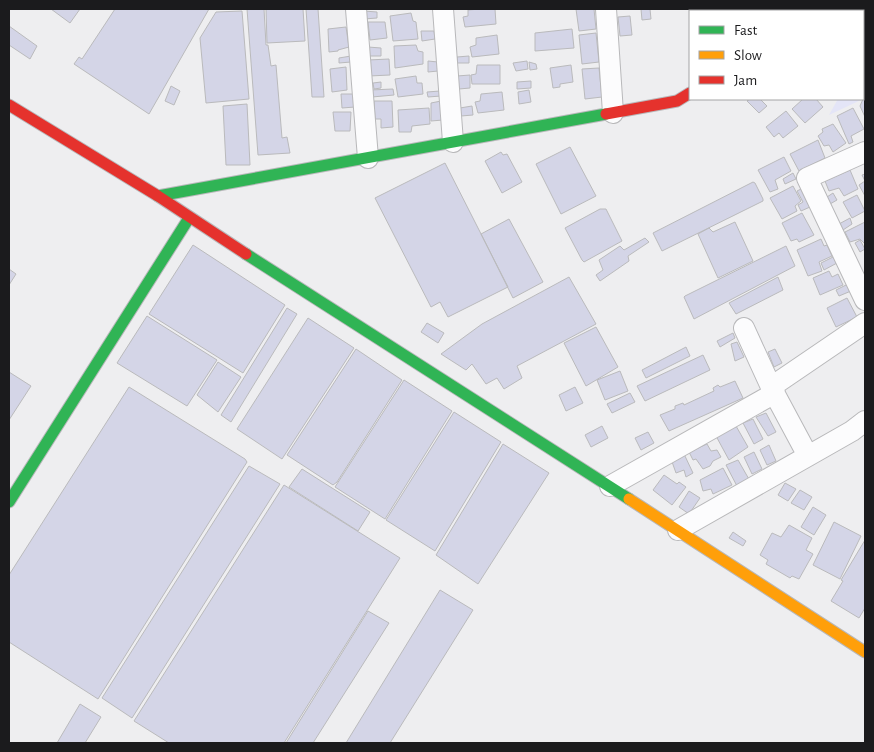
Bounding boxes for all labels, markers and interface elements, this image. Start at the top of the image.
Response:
legend [689,10,864,100]
text: Fast [734,23,758,38]
text: Slow [734,48,762,63]
text: Jam [734,73,757,88]

